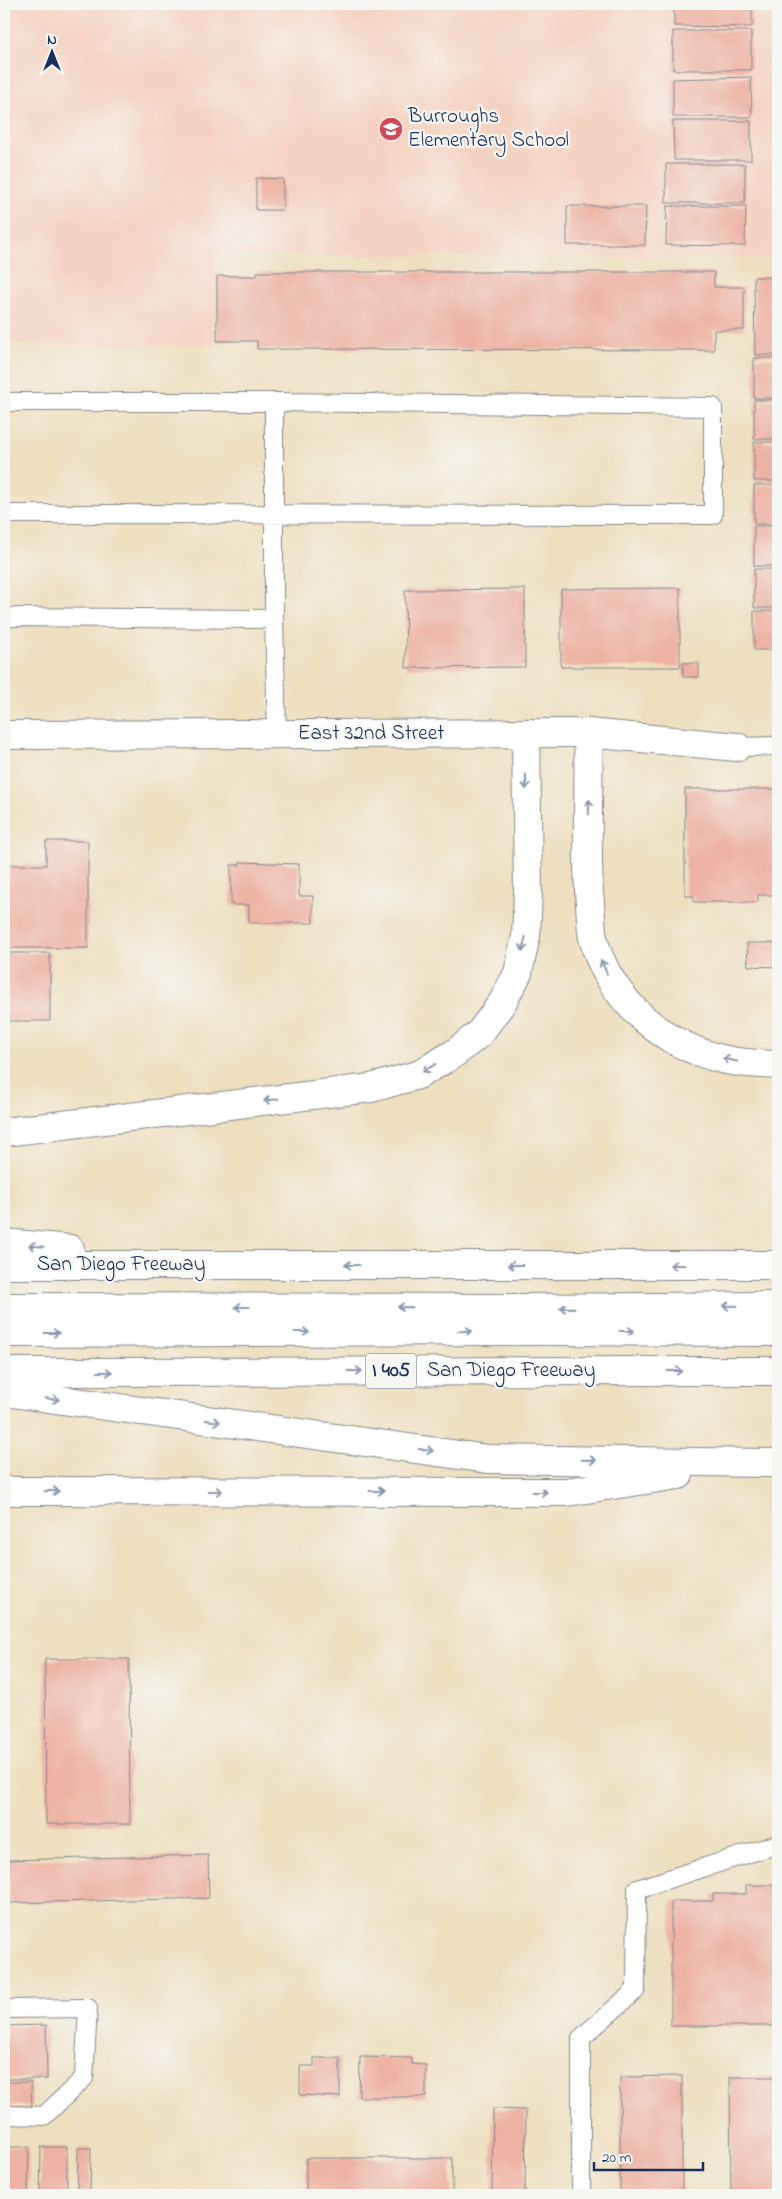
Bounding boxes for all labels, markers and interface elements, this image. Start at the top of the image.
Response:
north arrow [28,28,78,78]
text: N [47,30,57,51]
place label: Burroughs Elementary School [407,102,569,158]
school or university icon: Burroughs Elementary School [378,116,404,142]
street label: East 32nd Street [298,719,444,749]
one-way arrow [521,773,531,789]
one-way arrow [584,799,594,816]
one-way arrow [519,935,528,951]
one-way arrow [599,960,609,975]
one-way arrow [722,1055,738,1064]
one-way arrow [423,1064,437,1074]
one-way arrow [263,1095,279,1105]
one-way arrow [28,1241,44,1251]
street label: San Diego Freeway [37,1250,205,1282]
one-way arrow [344,1260,360,1270]
one-way arrow [507,1260,523,1270]
one-way arrow [669,1260,686,1270]
one-way arrow [234,1302,250,1312]
one-way arrow [397,1302,413,1312]
one-way arrow [722,1302,738,1311]
one-way arrow [559,1303,576,1313]
one-way arrow [456,1326,473,1336]
one-way arrow [619,1326,635,1336]
one-way arrow [294,1327,310,1337]
one-way arrow [44,1328,60,1338]
road number: I 405 [366,1354,416,1388]
street label: San Diego Freeway [427,1356,595,1388]
one-way arrow [346,1366,363,1376]
one-way arrow [666,1366,683,1376]
one-way arrow [96,1367,113,1377]
one-way arrow [44,1394,60,1404]
one-way arrow [205,1416,221,1426]
one-way arrow [418,1445,434,1455]
one-way arrow [580,1455,597,1465]
one-way arrow [44,1486,60,1496]
one-way arrow [206,1486,223,1496]
one-way arrow [369,1487,385,1496]
one-way arrow [532,1487,548,1497]
scale bar [594,2139,703,2171]
text: 20 m [602,2147,632,2169]

